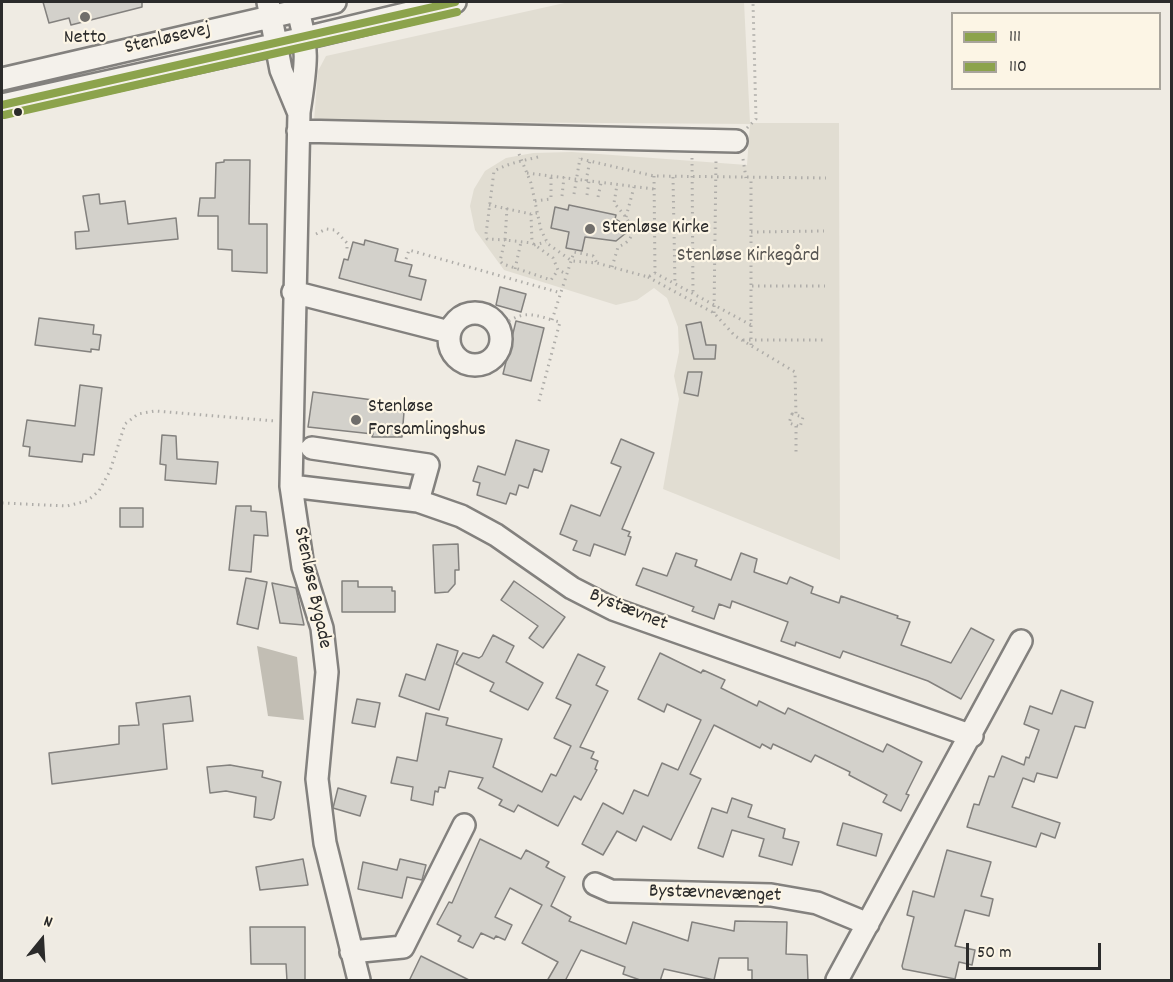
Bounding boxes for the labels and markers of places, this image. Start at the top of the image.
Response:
marker: Netto [78,10,92,24]
place label: Netto [64,27,106,51]
unlabelled marker [12,106,24,118]
place label: Stenløse Kirke [602,217,709,241]
marker: Stenløse Kirke [583,222,597,236]
place label: Stenløse Forsamlingshus [368,396,486,443]
marker: Stenløse Forsamlingshus [349,413,363,427]

